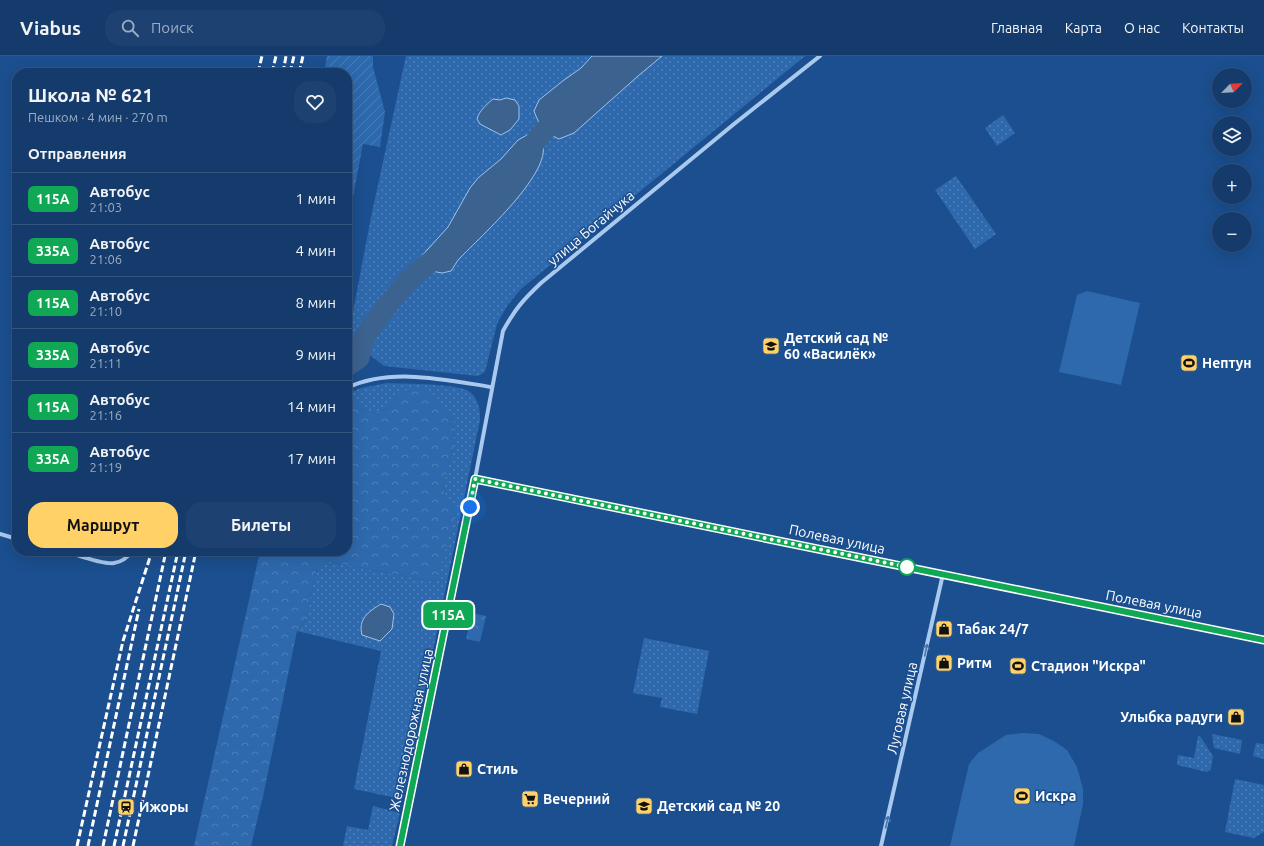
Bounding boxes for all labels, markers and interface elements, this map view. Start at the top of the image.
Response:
search box [105,10,385,46]
text: Viabus [20,17,81,39]
icon: search [119,17,141,39]
text: Поиск [151,19,194,36]
text: Главная [991,20,1043,36]
text: Карта [1065,20,1102,36]
text: О нас [1124,20,1160,36]
text: Контакты [1182,20,1244,36]
north arrow [1212,68,1252,108]
map controls [1212,68,1252,252]
button: heart [294,81,336,123]
text: Школа № 621 [28,84,153,106]
text: Пешком · 4 мин · 270 m [28,110,168,124]
button: layers [1212,116,1252,156]
text: Отправления [28,145,127,162]
button: + [1212,164,1252,204]
text: Автобус [90,183,150,200]
street label: улица Богайчука [545,187,637,269]
text: 1 мин [296,190,336,207]
text: 115А [36,191,70,207]
text: 21:03 [90,200,122,214]
button: − [1212,212,1252,252]
text: Автобус [90,235,150,252]
text: 4 мин [296,242,336,259]
text: 335А [36,243,70,259]
text: 21:06 [90,252,122,266]
text: Автобус [90,287,150,304]
text: 8 мин [296,294,336,311]
text: 115А [36,295,70,311]
text: 21:10 [90,304,122,318]
place label: Детский сад № 60 «Василёк» [784,330,888,362]
school or university icon: Детский сад № 60 «Василёк» [761,336,781,356]
text: Автобус [90,339,150,356]
text: 9 мин [296,346,336,363]
text: 335А [36,347,70,363]
sports icon: Нептун [1179,353,1199,373]
place label: Нептун [1202,355,1252,371]
text: 21:11 [90,356,122,370]
text: Автобус [90,391,150,408]
text: 14 мин [287,398,336,415]
text: 115А [36,399,70,415]
text: 21:16 [90,408,122,422]
text: Автобус [90,443,150,460]
text: 17 мин [287,450,336,467]
text: 335А [36,451,70,467]
text: 21:19 [90,460,122,474]
your location [460,497,480,517]
button: Маршрут [28,502,178,548]
button: Билеты [186,502,336,548]
street label: Полевая улица [788,521,886,557]
unlabelled marker [898,558,916,576]
street label: Полевая улица [1104,587,1204,621]
line badge: 115А [420,602,476,628]
text: 115А [431,607,465,623]
shop icon: Табак 24/7 [934,619,954,639]
place label: Табак 24/7 [957,621,1029,637]
one-way arrow [923,644,931,657]
street label: Железнодорожная улица [386,647,436,813]
shop icon: Ритм [934,653,954,673]
place label: Ритм [957,655,992,671]
sports icon: Стадион "Искра" [1008,656,1028,676]
place label: Стадион "Искра" [1031,658,1146,674]
street label: Луговая улица [884,660,920,756]
shop icon: Улыбка радуги [1226,707,1246,727]
place label: Улыбка радуги [1120,709,1223,725]
shop icon: Стиль [454,759,474,779]
place label: Стиль [477,761,518,777]
sports icon: Искра [1012,786,1032,806]
place label: Искра [1035,788,1076,804]
supermarket icon: Вечерний [520,789,540,809]
place label: Вечерний [543,791,610,807]
school or university icon: Детский сад № 20 [634,796,654,816]
station icon: Ижоры [116,797,136,817]
place label: Детский сад № 20 [657,798,780,814]
place label: Ижоры [139,799,189,815]
one-way arrow [884,816,891,829]

